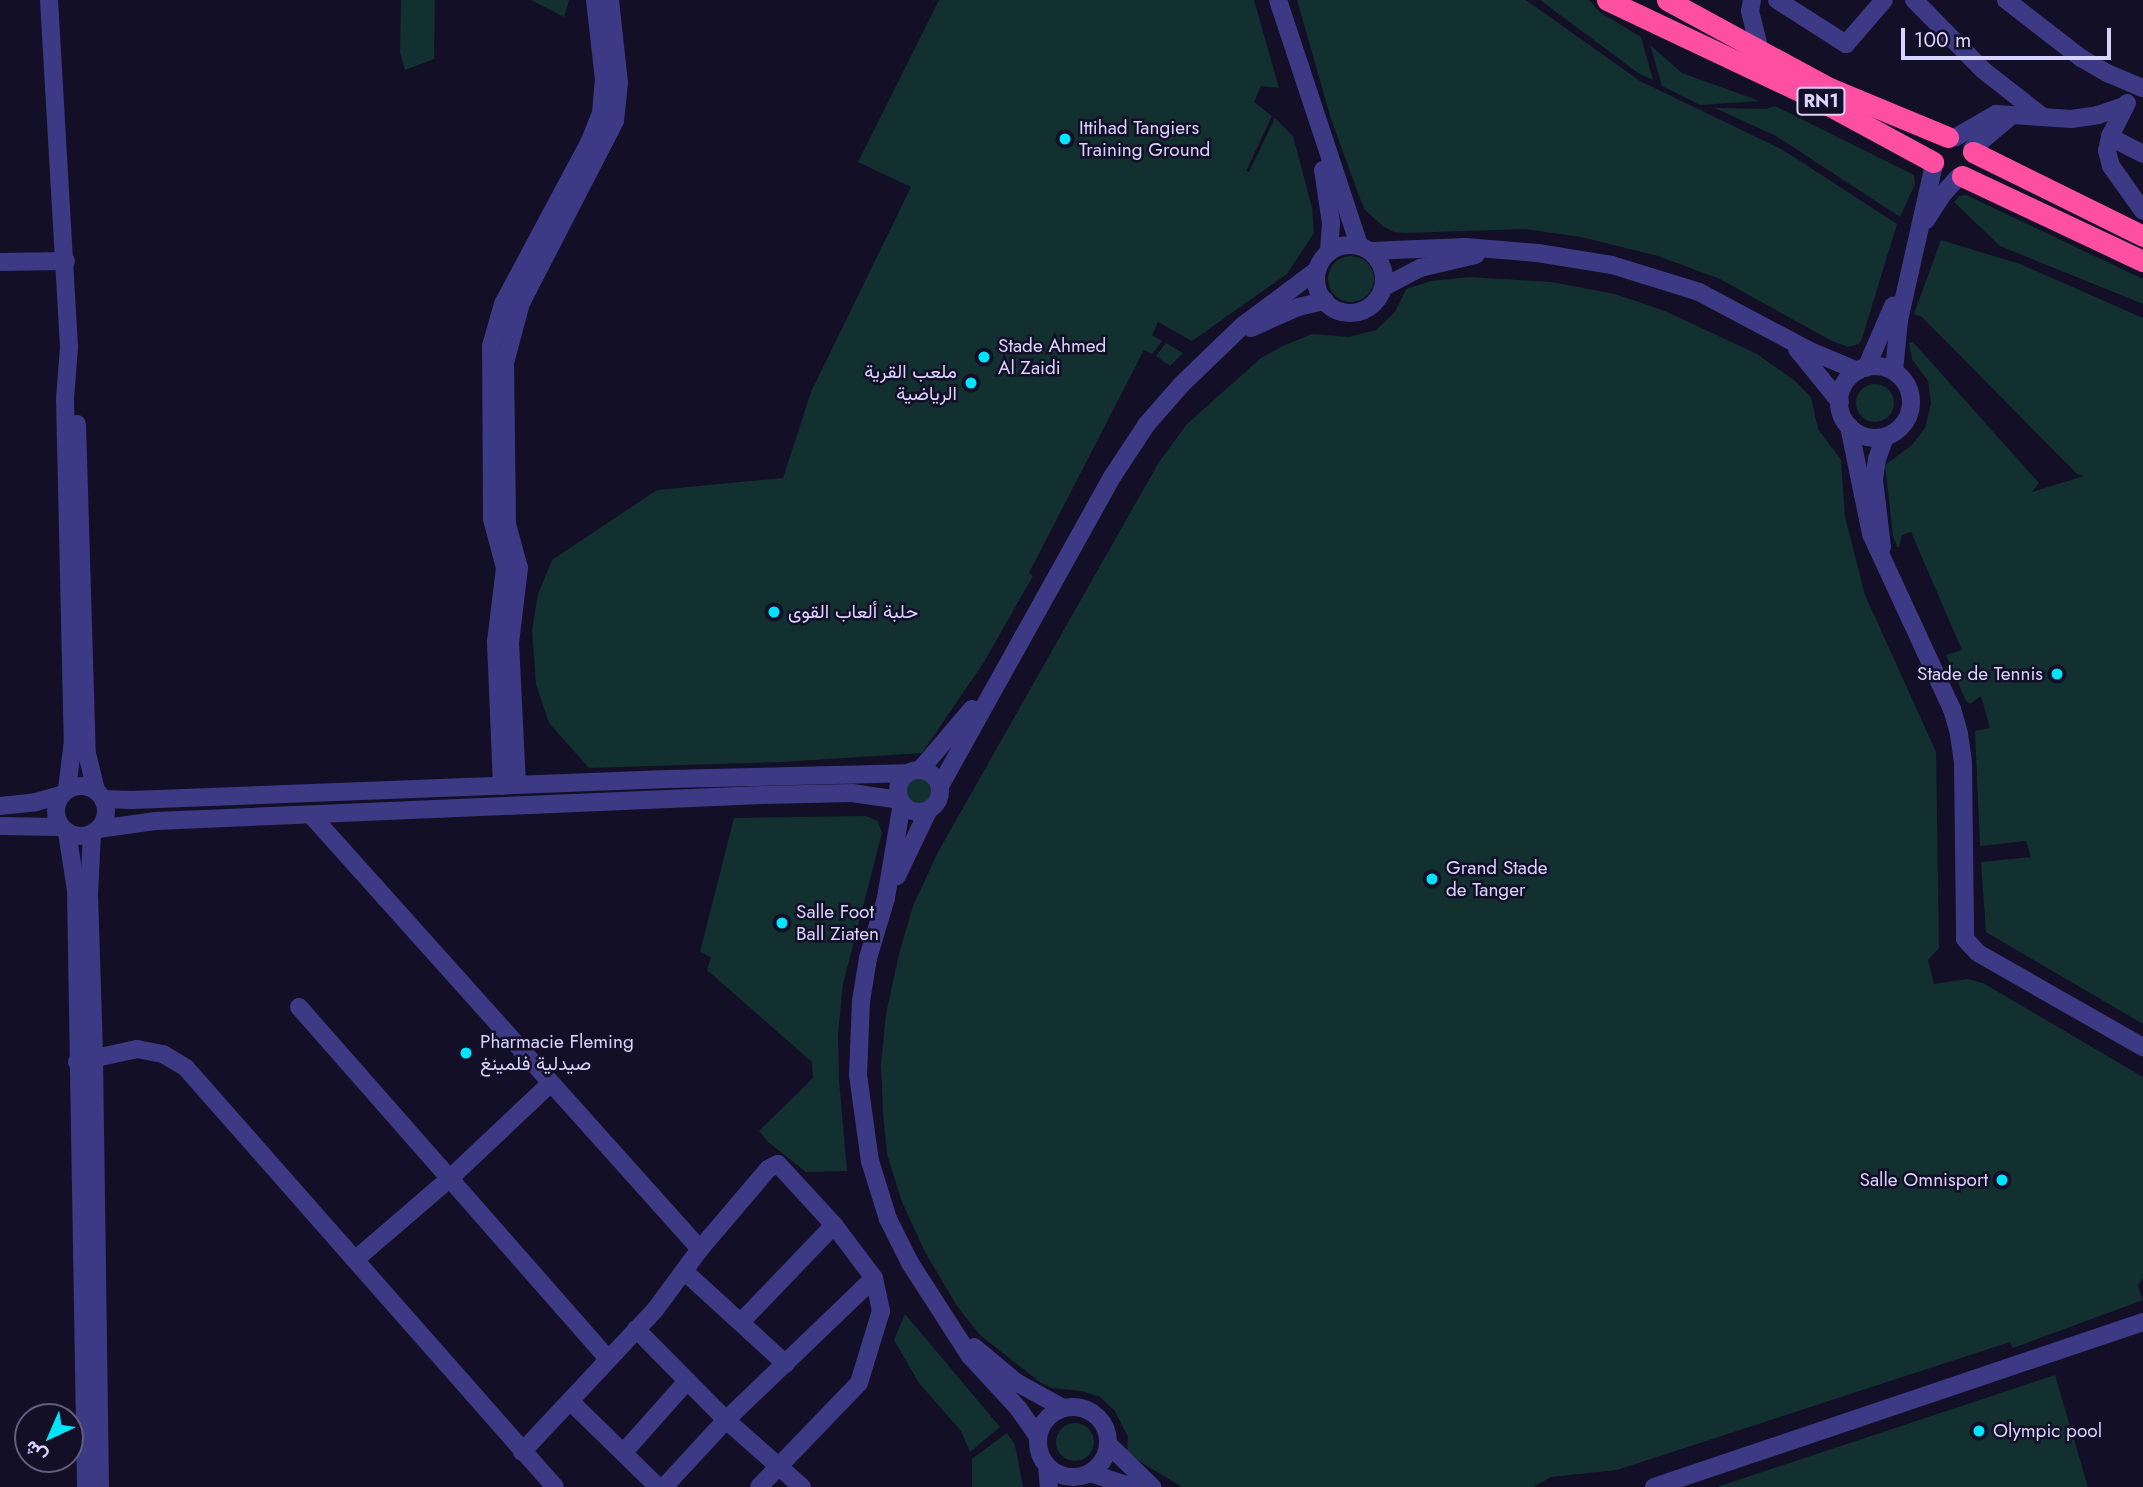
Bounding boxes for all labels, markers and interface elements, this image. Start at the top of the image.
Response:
scale bar [1905,14,2115,58]
text: 100 m [1914,25,1971,55]
road number: RN1 [1795,86,1847,116]
place label: Ittihad Tangiers Training Ground [1079,117,1210,161]
marker: Ittihad Tangiers Training Ground [1057,131,1073,147]
place label: Stade Ahmed Al Zaidi [998,335,1106,379]
marker: Stade Ahmed Al Zaidi [976,349,992,365]
place label: ملعب القرية الرياضية [864,361,957,405]
marker: ملعب القرية الرياضية [963,375,979,391]
place label: حلبة ألعاب القوى [788,601,918,623]
marker: حلبة ألعاب القوى [766,604,782,620]
place label: Stade de Tennis [1917,663,2043,685]
marker: Stade de Tennis [2049,666,2065,682]
place label: Grand Stade de Tanger [1446,857,1548,901]
marker: Grand Stade de Tanger [1424,871,1440,887]
place label: Salle Foot Ball Ziaten [796,901,879,945]
marker: Salle Foot Ball Ziaten [774,915,790,931]
place label: Pharmacie Fleming صيدلية فلمينغ [480,1031,634,1075]
marker: Pharmacie Fleming صيدلية فلمينغ [458,1045,474,1061]
place label: Salle Omnisport [1860,1169,1988,1191]
marker: Salle Omnisport [1994,1172,2010,1188]
north arrow [14,1403,84,1473]
place label: Olympic pool [1993,1420,2102,1442]
marker: Olympic pool [1971,1423,1987,1439]
text: ش [18,1434,53,1470]

